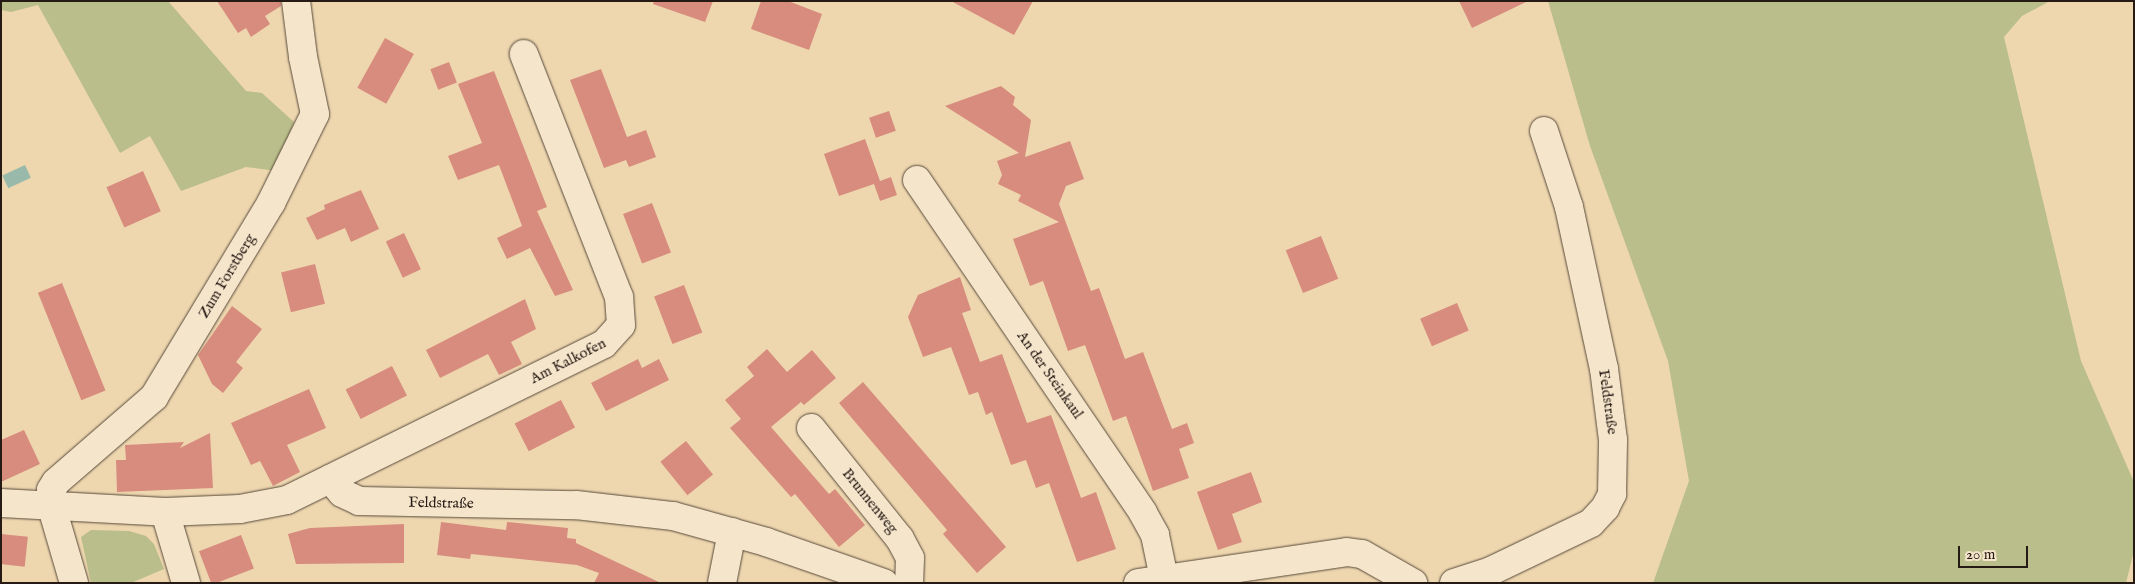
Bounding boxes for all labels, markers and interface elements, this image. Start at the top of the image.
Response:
street label: Zum Forstberg [195,231,259,321]
street label: An der Steinkaul [1013,328,1087,422]
street label: Am Kalkofen [527,334,609,388]
street label: Feldstraße [1595,368,1621,436]
street label: Brunnenweg [838,465,902,537]
street label: Feldstraße [408,493,474,513]
scale bar [1960,536,2030,568]
text: 20 m [1966,545,1995,564]

